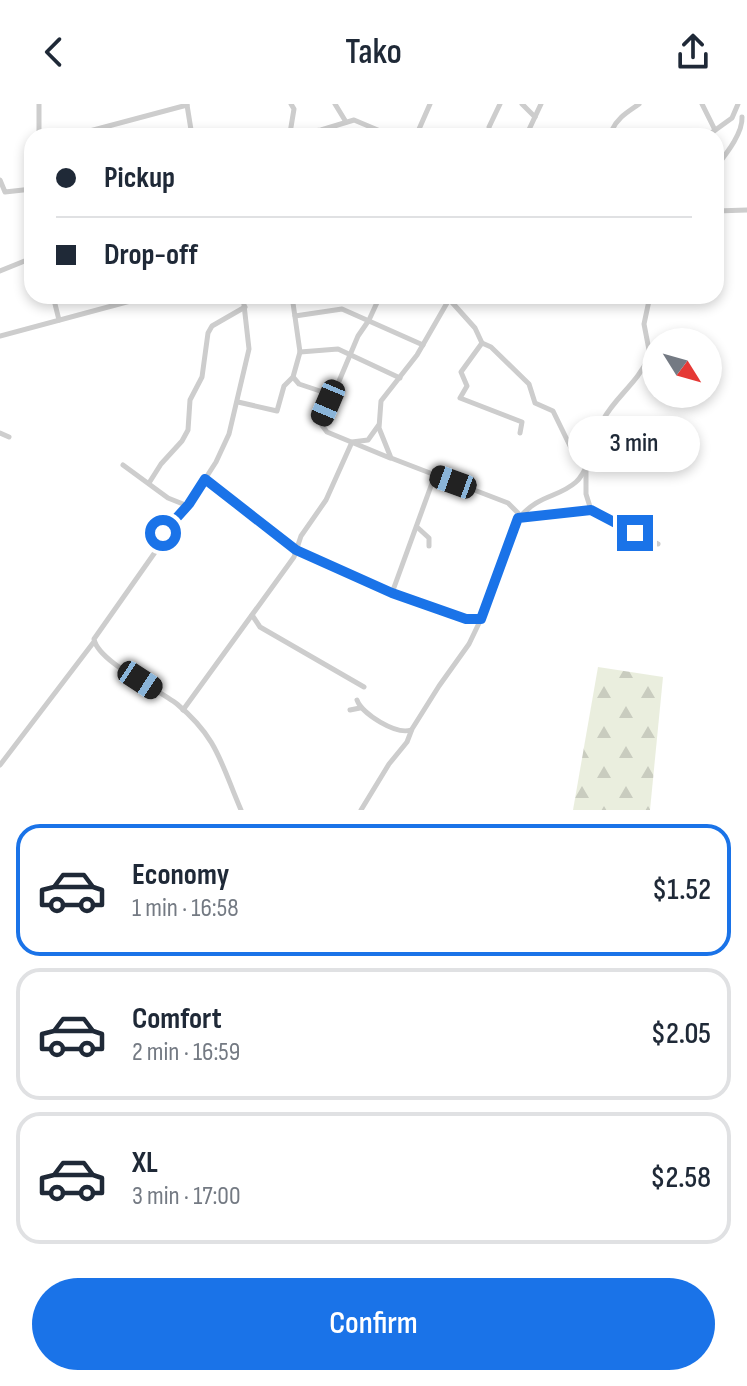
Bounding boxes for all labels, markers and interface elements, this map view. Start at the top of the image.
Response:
icon: back [32,30,76,74]
icon: share [671,30,715,74]
text: Tako [345,31,402,74]
text: Pickup [104,160,175,196]
text: Drop-off [104,237,198,273]
north arrow [642,328,722,408]
map controls [642,328,722,408]
car [308,376,348,430]
callout: 3 min [569,417,701,473]
text: 3 min [610,428,658,459]
car [426,463,480,501]
route start [145,515,181,551]
route end [617,515,653,551]
car [113,657,167,703]
icon: car [36,854,108,926]
text: Economy [132,857,229,893]
text: $1.52 [652,872,711,908]
text: 1 min · 16:58 [132,893,239,924]
icon: car [36,998,108,1070]
text: Comfort [132,1001,222,1037]
text: $2.05 [651,1016,711,1052]
text: 2 min · 16:59 [132,1037,240,1068]
icon: car [36,1142,108,1214]
text: XL [132,1145,158,1181]
text: $2.58 [650,1160,711,1196]
text: 3 min · 17:00 [132,1181,240,1212]
button: Confirm [32,1278,715,1370]

